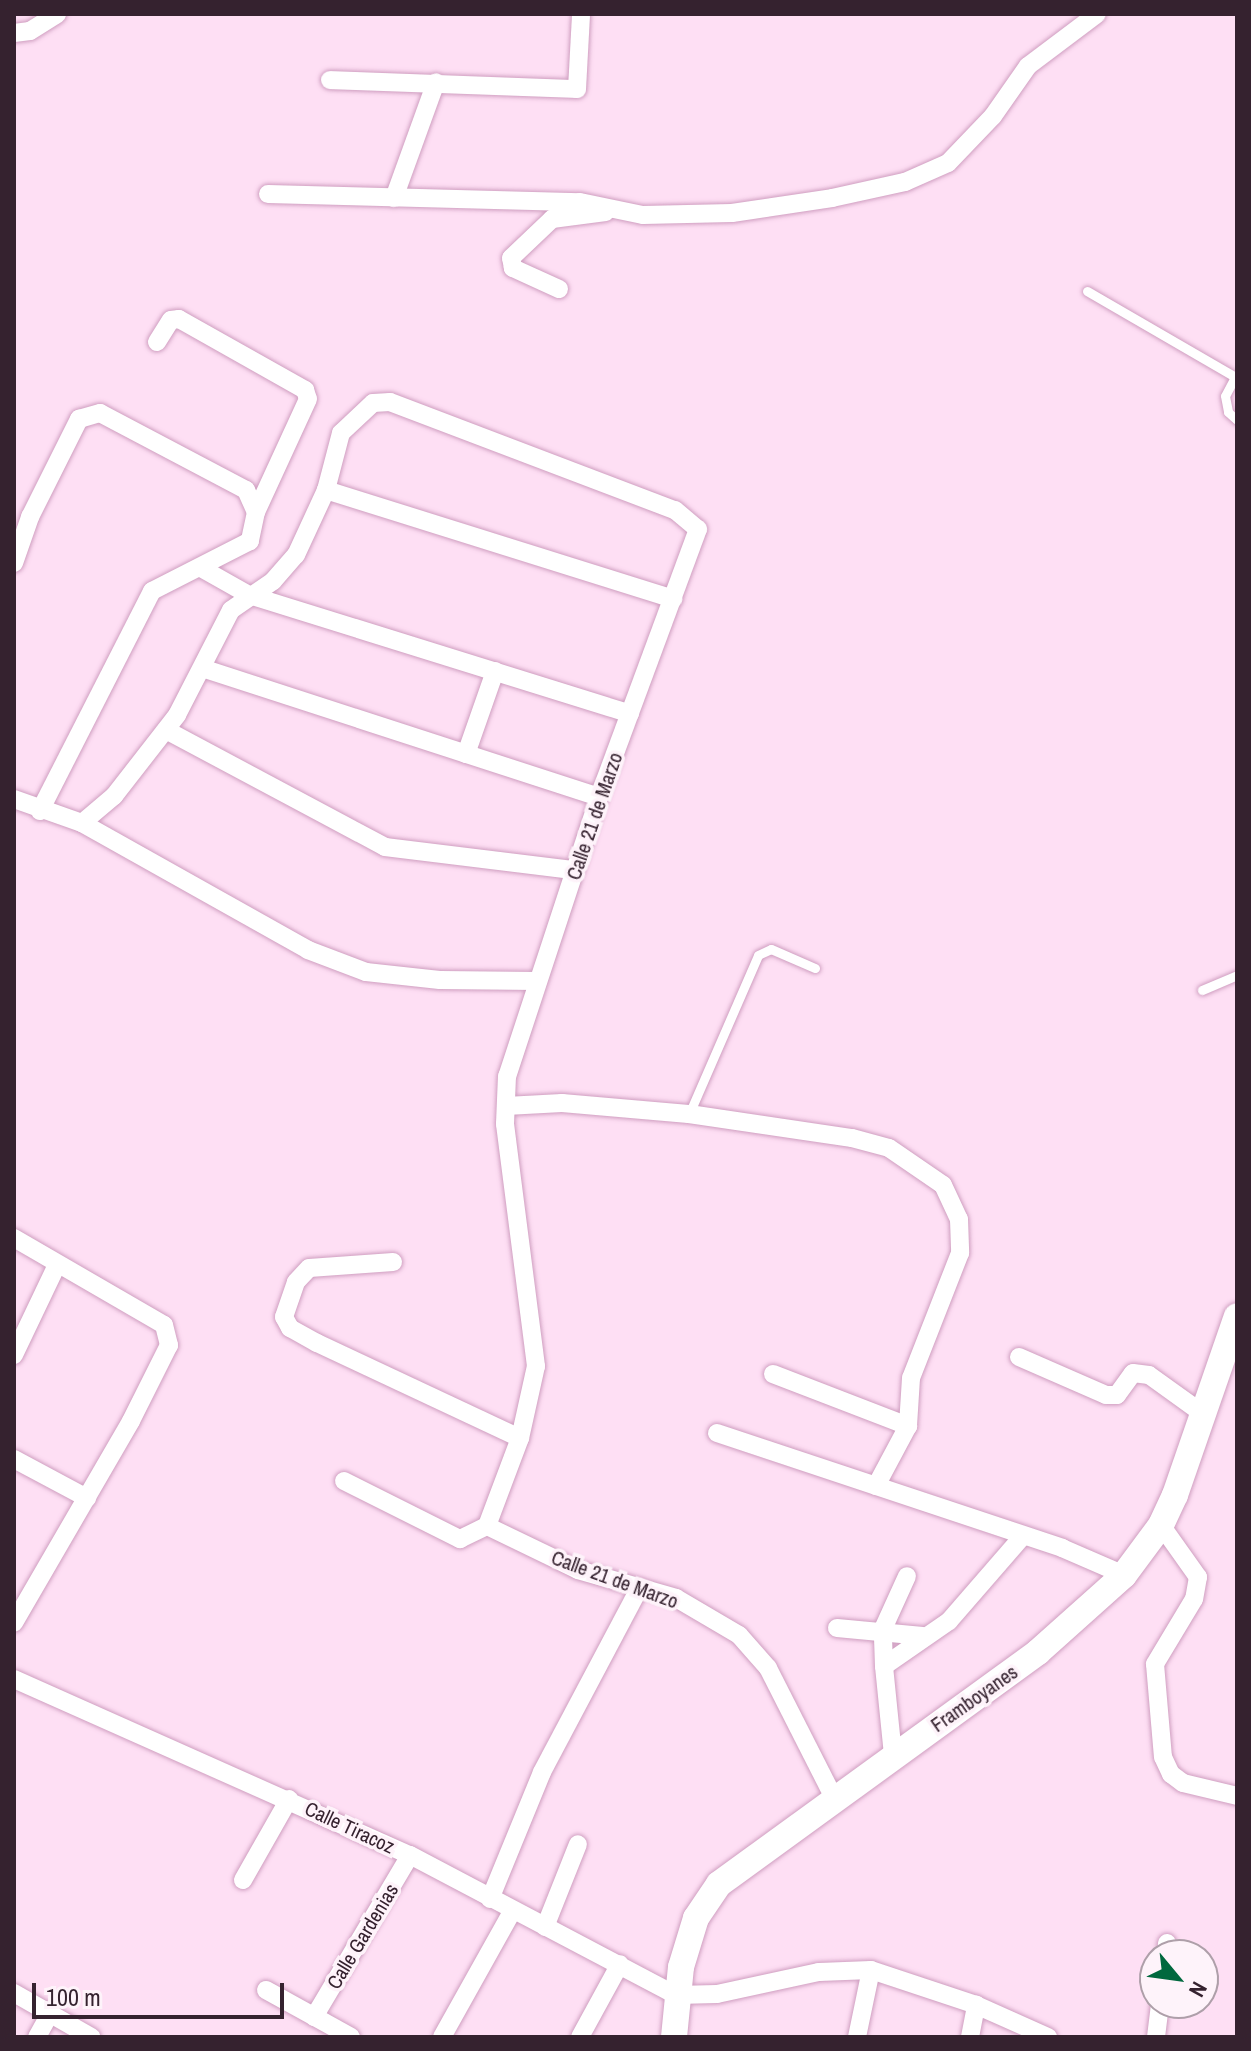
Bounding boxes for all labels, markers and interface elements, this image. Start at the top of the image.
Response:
street label: Calle 21 de Marzo [561,749,627,883]
street label: Calle 21 de Marzo [548,1545,682,1613]
street label: Framboyanes [926,1659,1022,1737]
street label: Calle Tiracoz [301,1796,399,1858]
street label: Calle Gardenias [321,1879,403,1993]
north arrow [1139,1939,1219,2019]
scale bar [36,1967,288,2017]
text: N [1182,1977,1215,2003]
text: 100 m [46,1981,101,2013]

